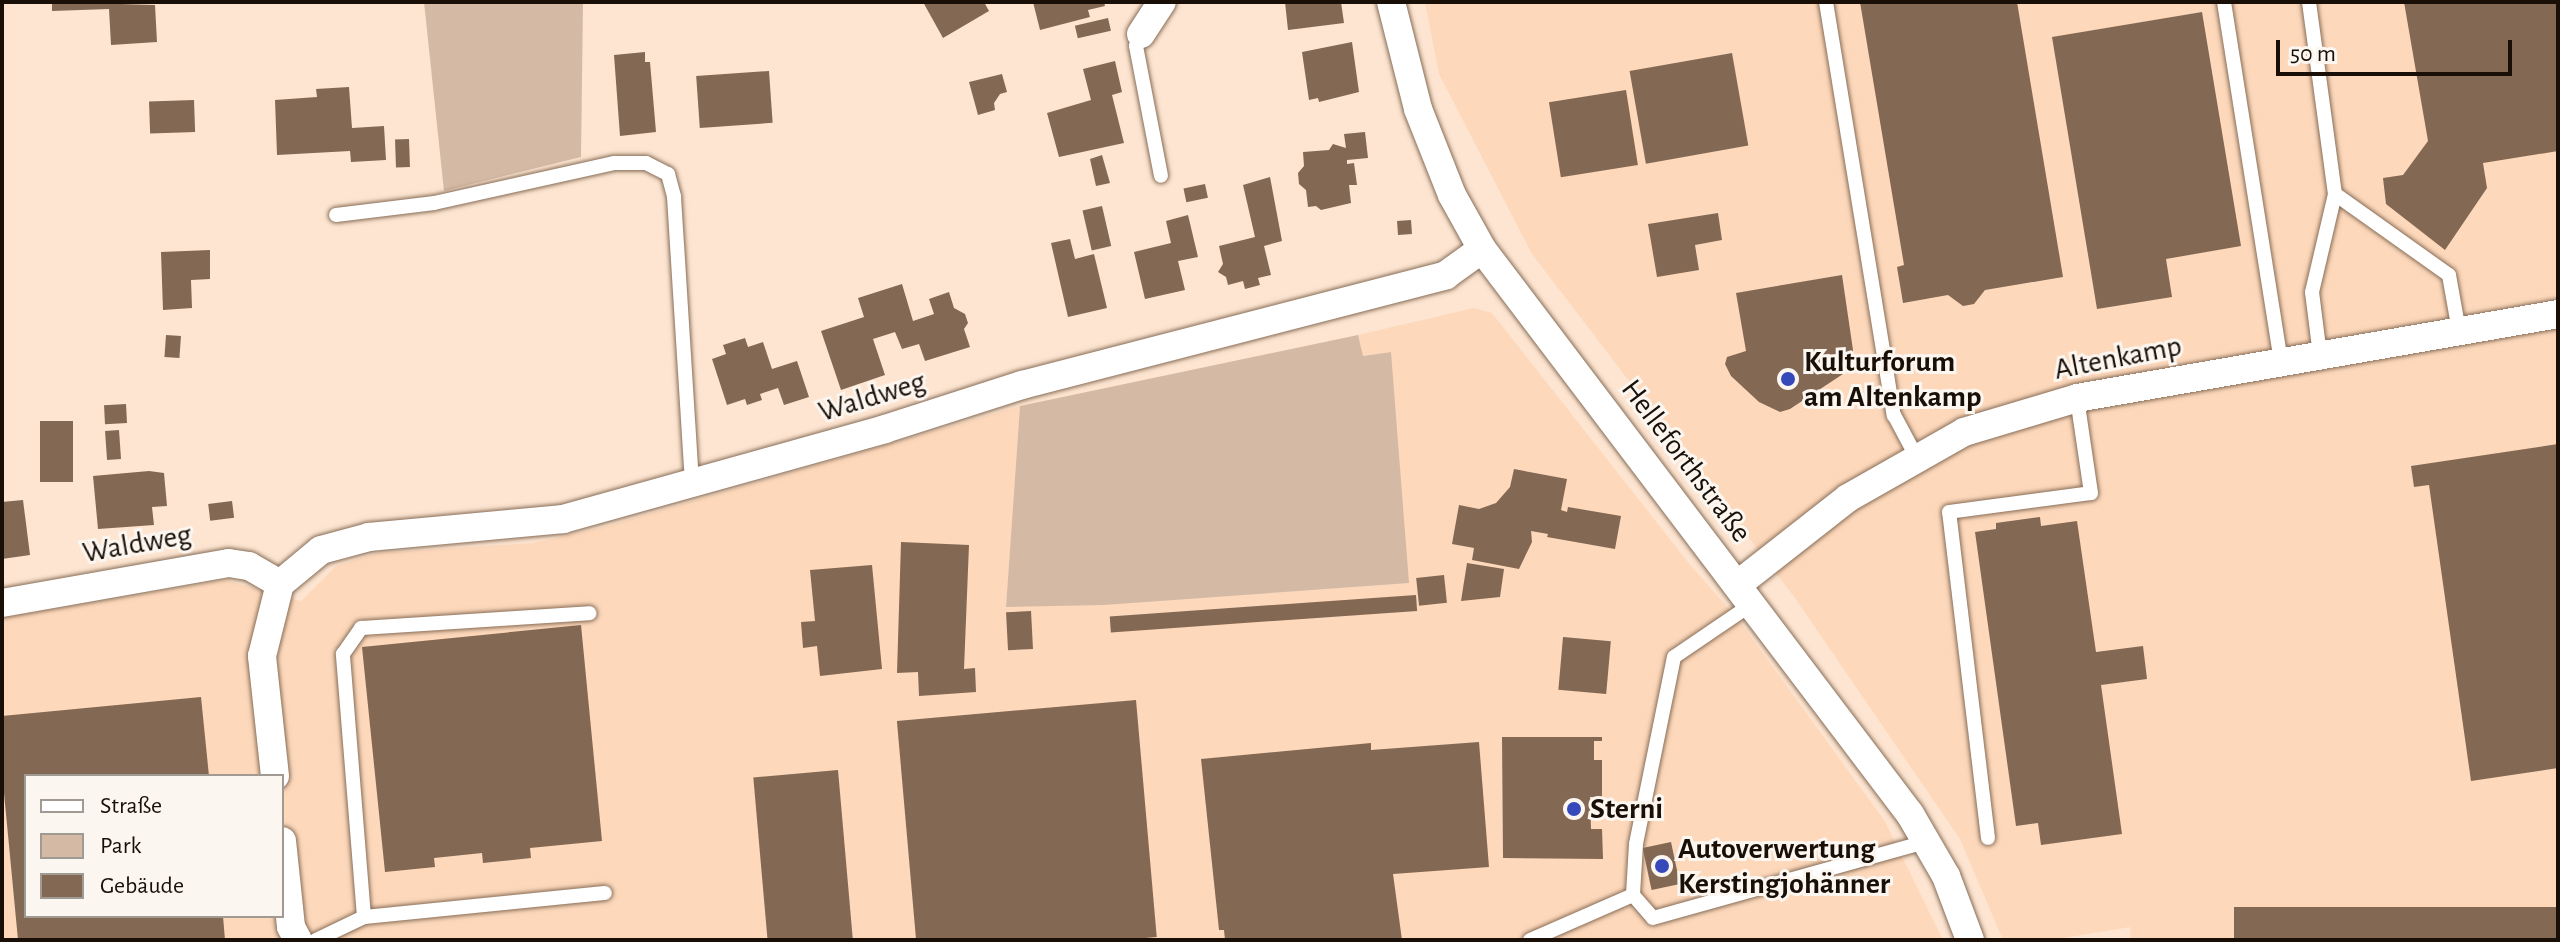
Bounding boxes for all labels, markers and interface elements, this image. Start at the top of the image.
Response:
scale bar [2280,24,2516,74]
text: 50 m [2290,42,2336,66]
street label: Altenkamp [2051,328,2185,388]
place label: Kulturforum am Altenkamp [1804,344,1981,414]
street label: Waldweg [814,364,930,430]
marker: Kulturforum am Altenkamp [1779,370,1797,388]
street label: Helleforthstraße [1613,372,1759,550]
street label: Waldweg [80,517,194,571]
legend [24,774,284,918]
place label: Sterni [1590,791,1663,827]
text: Straße [100,794,162,818]
marker: Sterni [1565,800,1583,818]
place label: Autoverwertung Kerstingjohänner [1678,831,1890,902]
text: Park [100,834,141,858]
marker: Autoverwertung Kerstingjohänner [1653,857,1671,875]
text: Gebäude [100,874,184,898]

